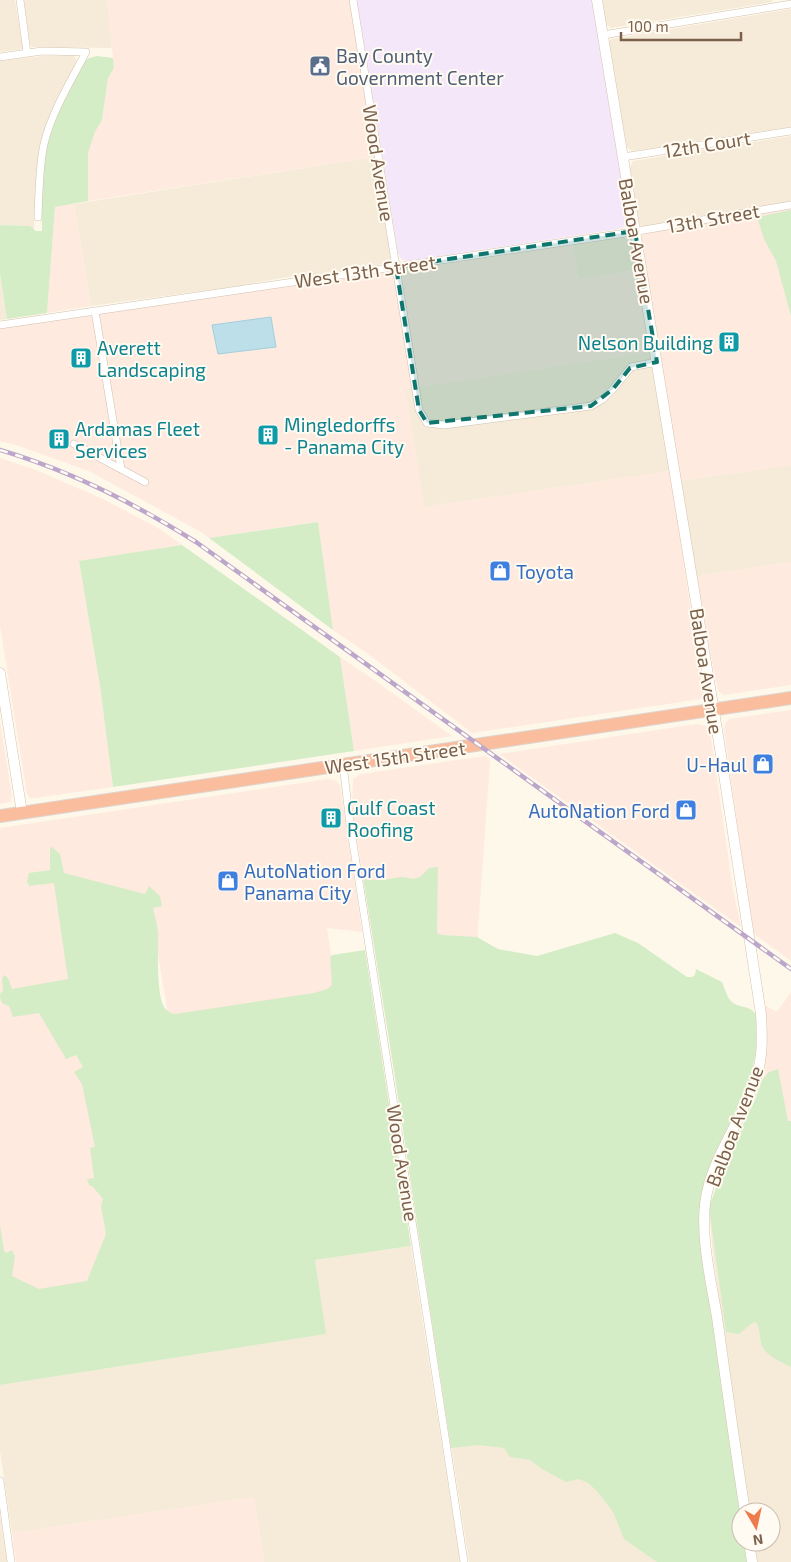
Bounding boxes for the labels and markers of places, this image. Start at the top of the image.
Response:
place label: Bay County Government Center [336,44,504,89]
public building icon: Bay County Government Center [308,54,332,78]
building icon: Nelson Building [717,330,741,354]
place label: Nelson Building [578,331,713,354]
place label: Averett Landscaping [97,336,206,381]
building icon: Averett Landscaping [69,346,93,370]
place label: Mingledorffs - Panama City [284,413,404,458]
place label: Ardamas Fleet Services [75,417,200,462]
building icon: Mingledorffs - Panama City [256,423,280,447]
building icon: Ardamas Fleet Services [47,427,71,451]
shop icon: Toyota [488,559,512,583]
place label: Toyota [516,560,574,583]
shop icon: U-Haul [751,752,775,776]
place label: U-Haul [686,753,747,776]
place label: Gulf Coast Roofing [347,796,435,841]
shop icon: AutoNation Ford [674,798,698,822]
place label: AutoNation Ford [528,799,670,822]
building icon: Gulf Coast Roofing [319,806,343,830]
place label: AutoNation Ford Panama City [244,859,386,904]
shop icon: AutoNation Ford Panama City [216,869,240,893]

